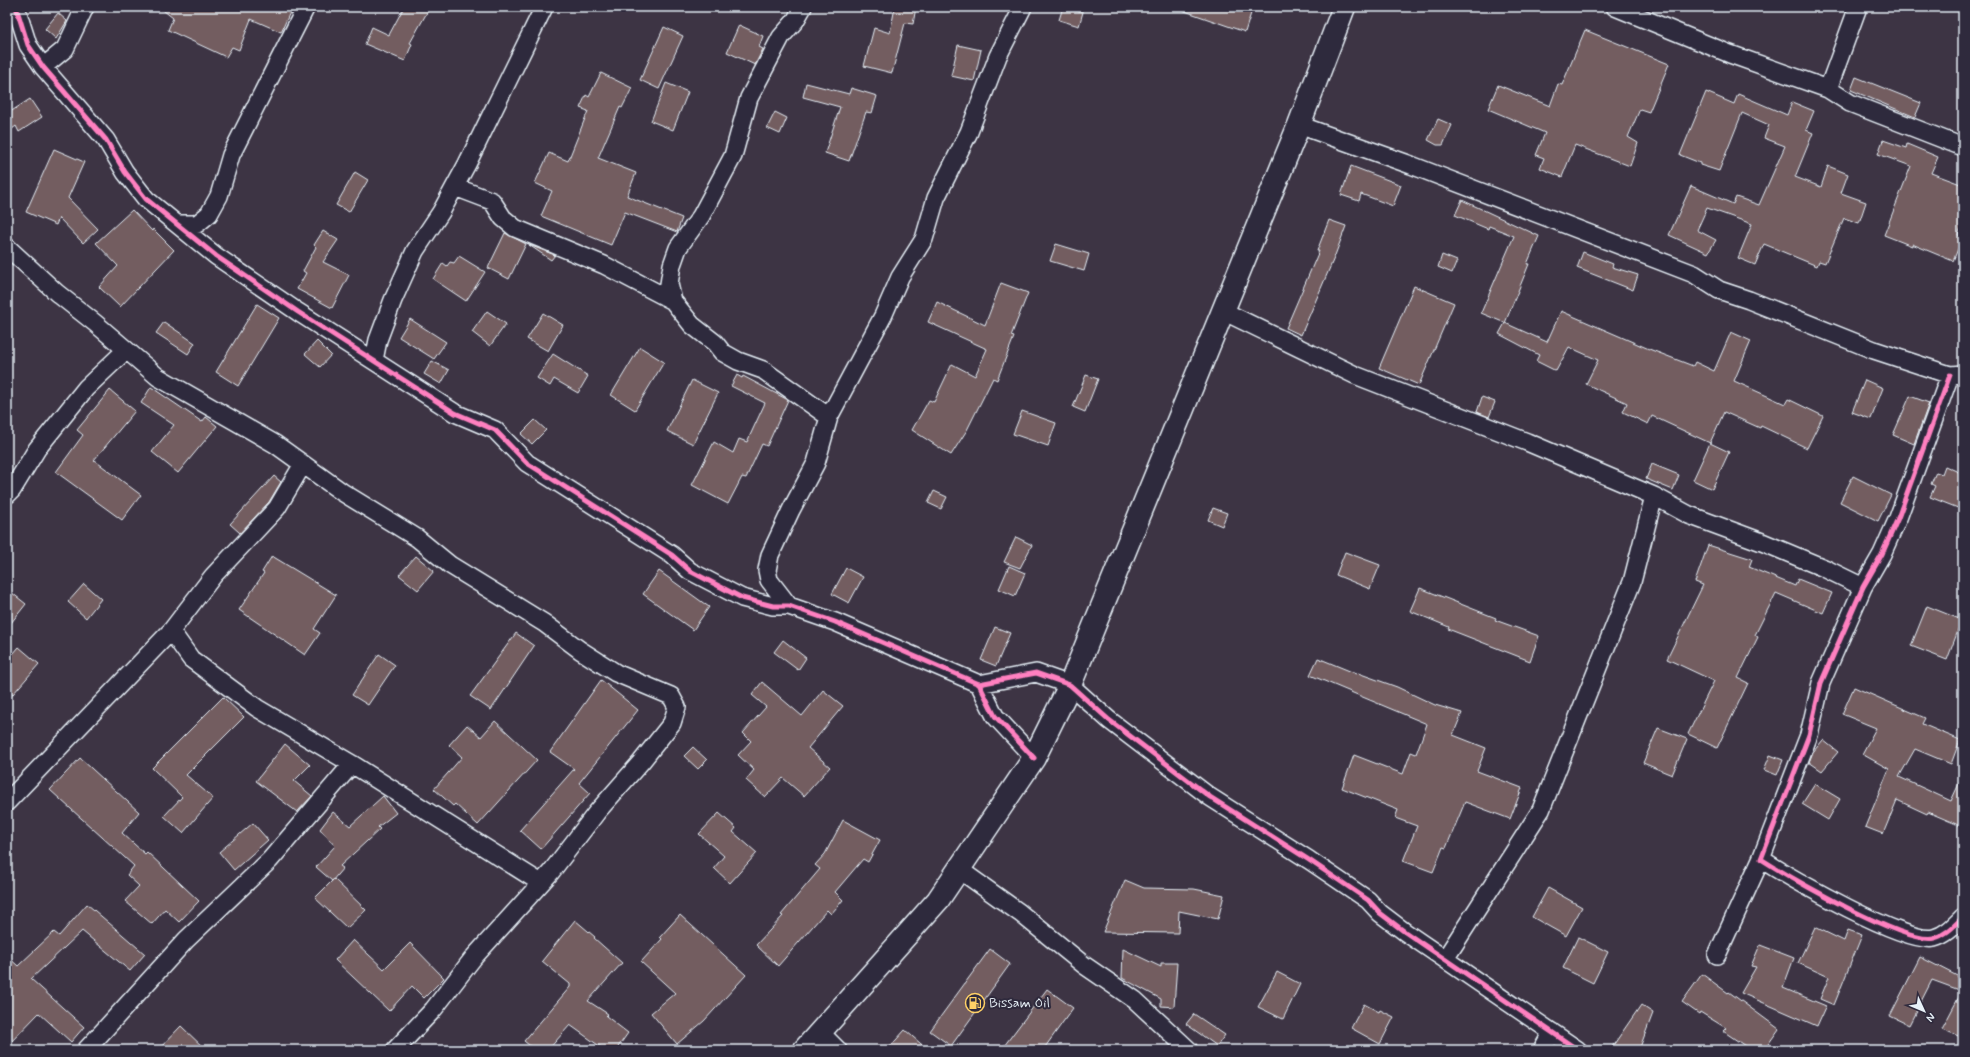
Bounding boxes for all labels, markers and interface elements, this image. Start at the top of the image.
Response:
north arrow [1904,991,1944,1031]
fuel station icon: Bissam Oil [964,992,986,1014]
place label: Bissam Oil [989,994,1050,1012]
text: N [1923,1010,1938,1025]

